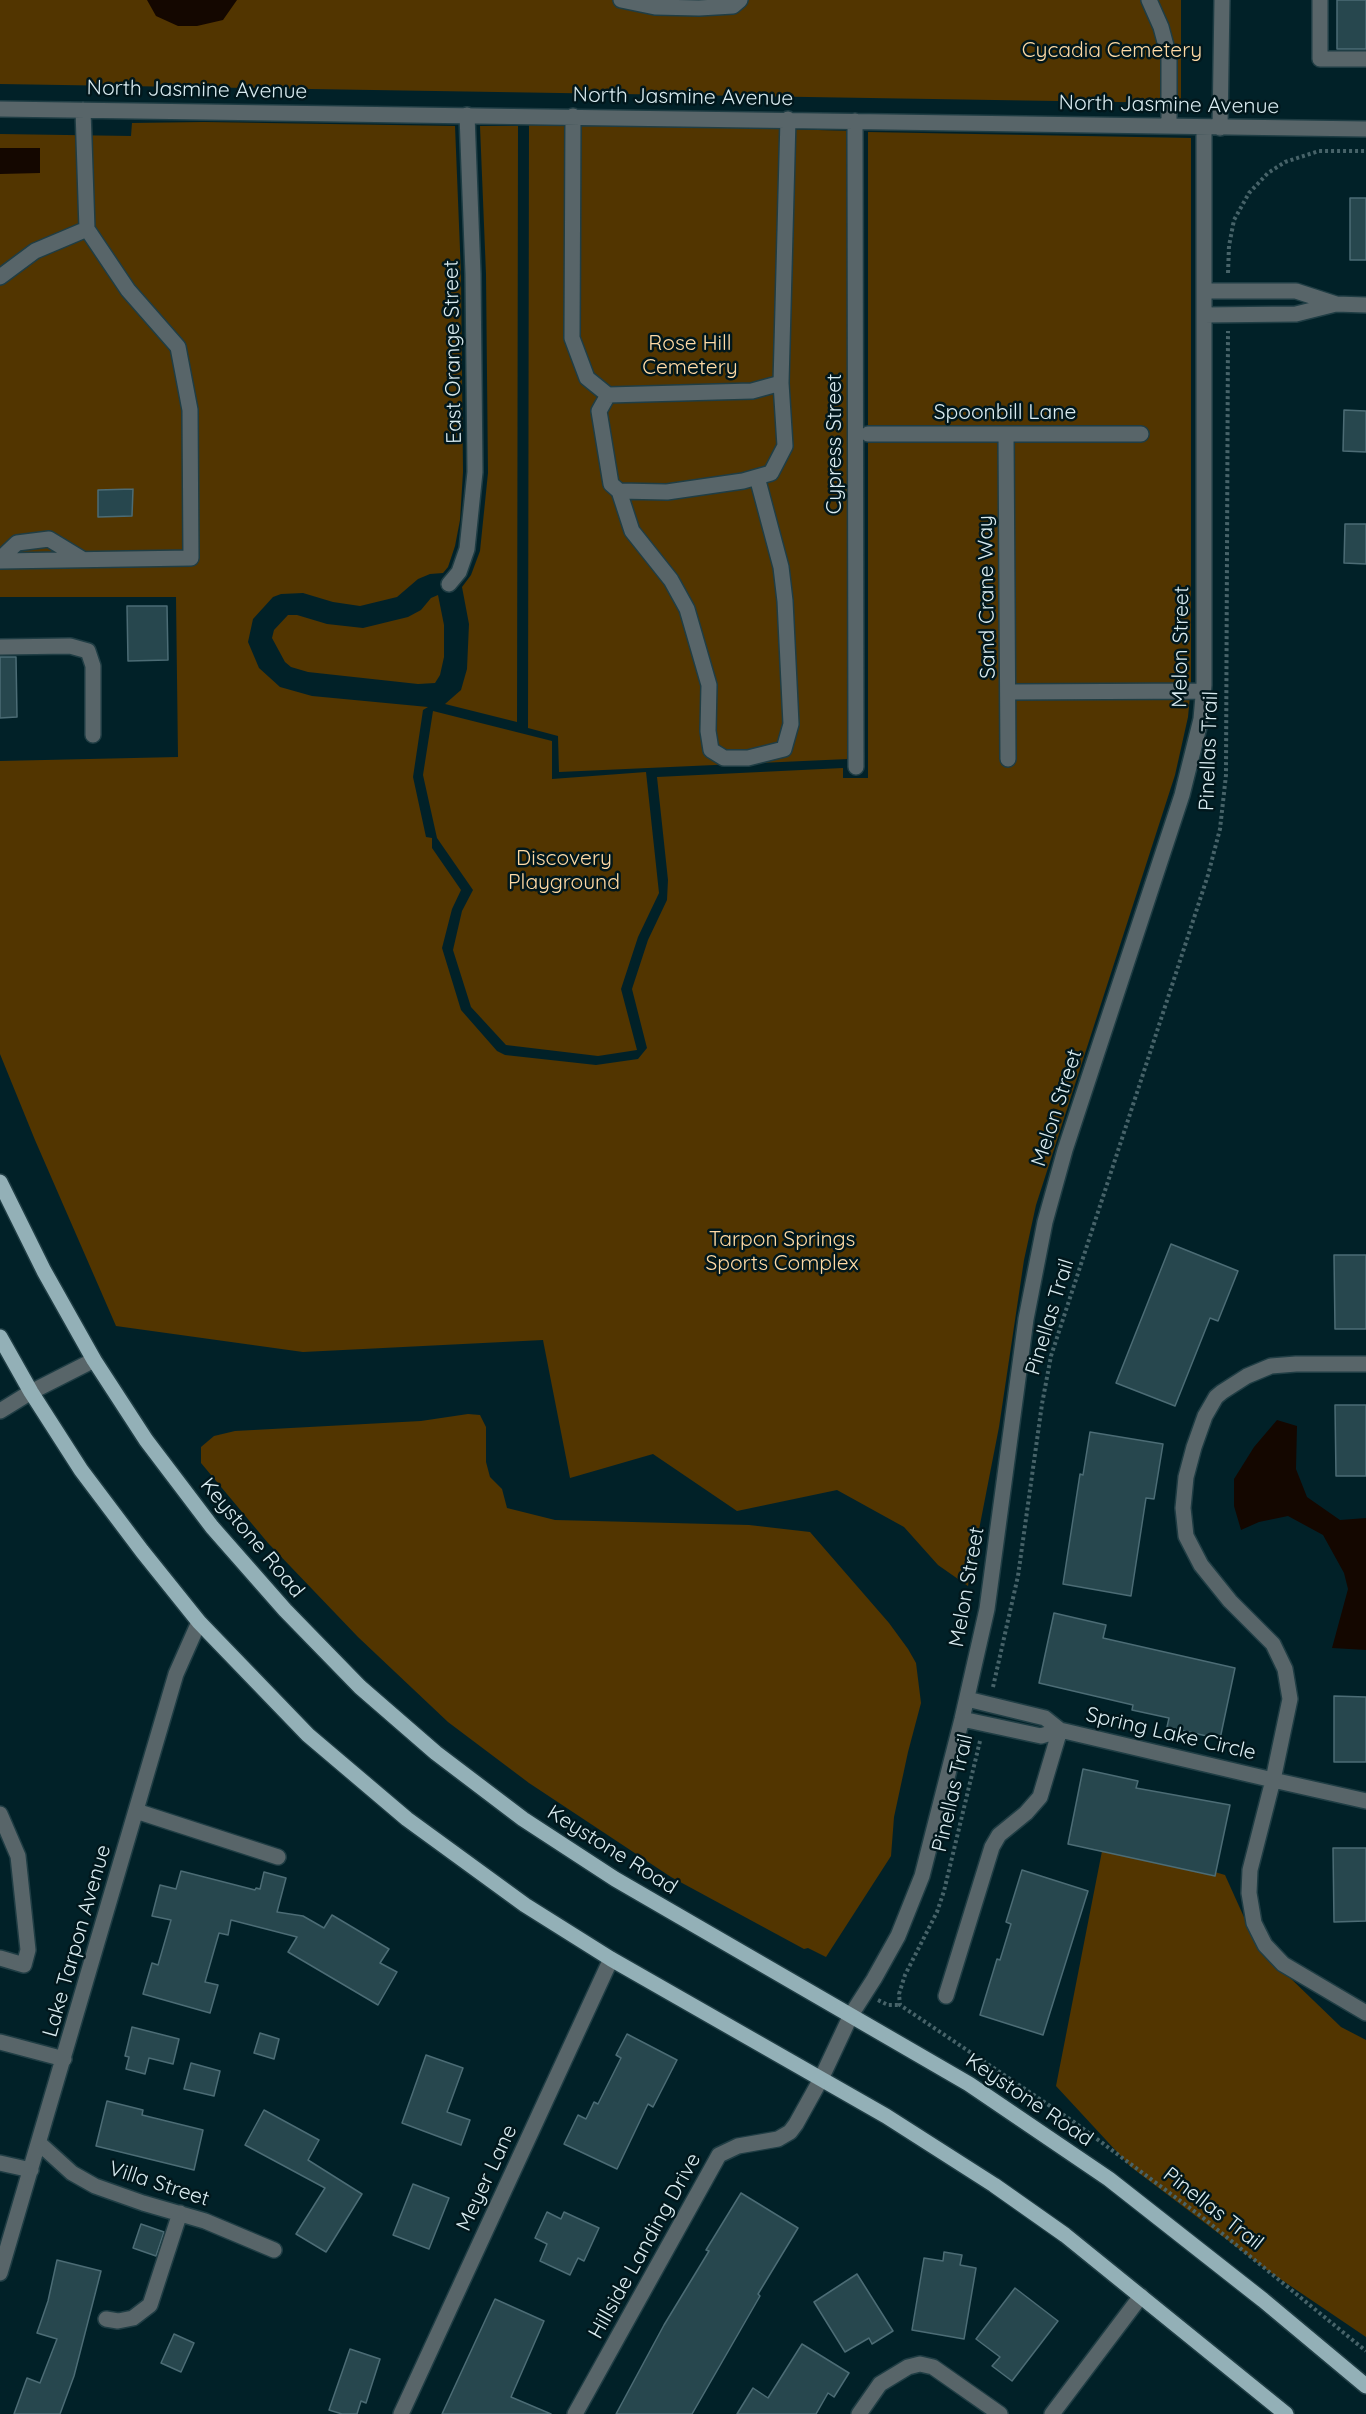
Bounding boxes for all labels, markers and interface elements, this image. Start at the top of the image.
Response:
park label: Cycadia Cemetery [1022,38,1202,64]
street label: North Jasmine Avenue [86,75,308,105]
street label: North Jasmine Avenue [572,82,794,112]
street label: North Jasmine Avenue [1058,90,1280,120]
street label: East Orange Street [439,260,467,444]
park label: Rose Hill Cemetery [642,331,738,381]
street label: Cypress Street [822,374,848,514]
street label: Spoonbill Lane [934,400,1076,426]
street label: Sand Crane Way [973,515,1001,679]
street label: Melon Street [1167,586,1195,708]
street label: Pinellas Trail [1194,690,1224,812]
park label: Discovery Playground [508,846,620,896]
street label: Melon Street [1026,1046,1088,1170]
park label: Tarpon Springs Sports Complex [705,1227,859,1277]
street label: Pinellas Trail [1020,1256,1080,1378]
street label: Keystone Road [195,1473,309,1603]
street label: Melon Street [944,1525,990,1649]
street label: Spring Lake Circle [1084,1702,1258,1766]
street label: Pinellas Trail [927,1732,979,1854]
street label: Keystone Road [542,1800,682,1900]
street label: Lake Tarpon Avenue [37,1842,117,2040]
street label: Keystone Road [960,2048,1098,2152]
street label: Meyer Lane [451,2121,523,2235]
street label: Hillside Landing Drive [583,2149,707,2343]
street label: Villa Street [106,2156,212,2212]
street label: Pinellas Trail [1158,2162,1268,2256]

